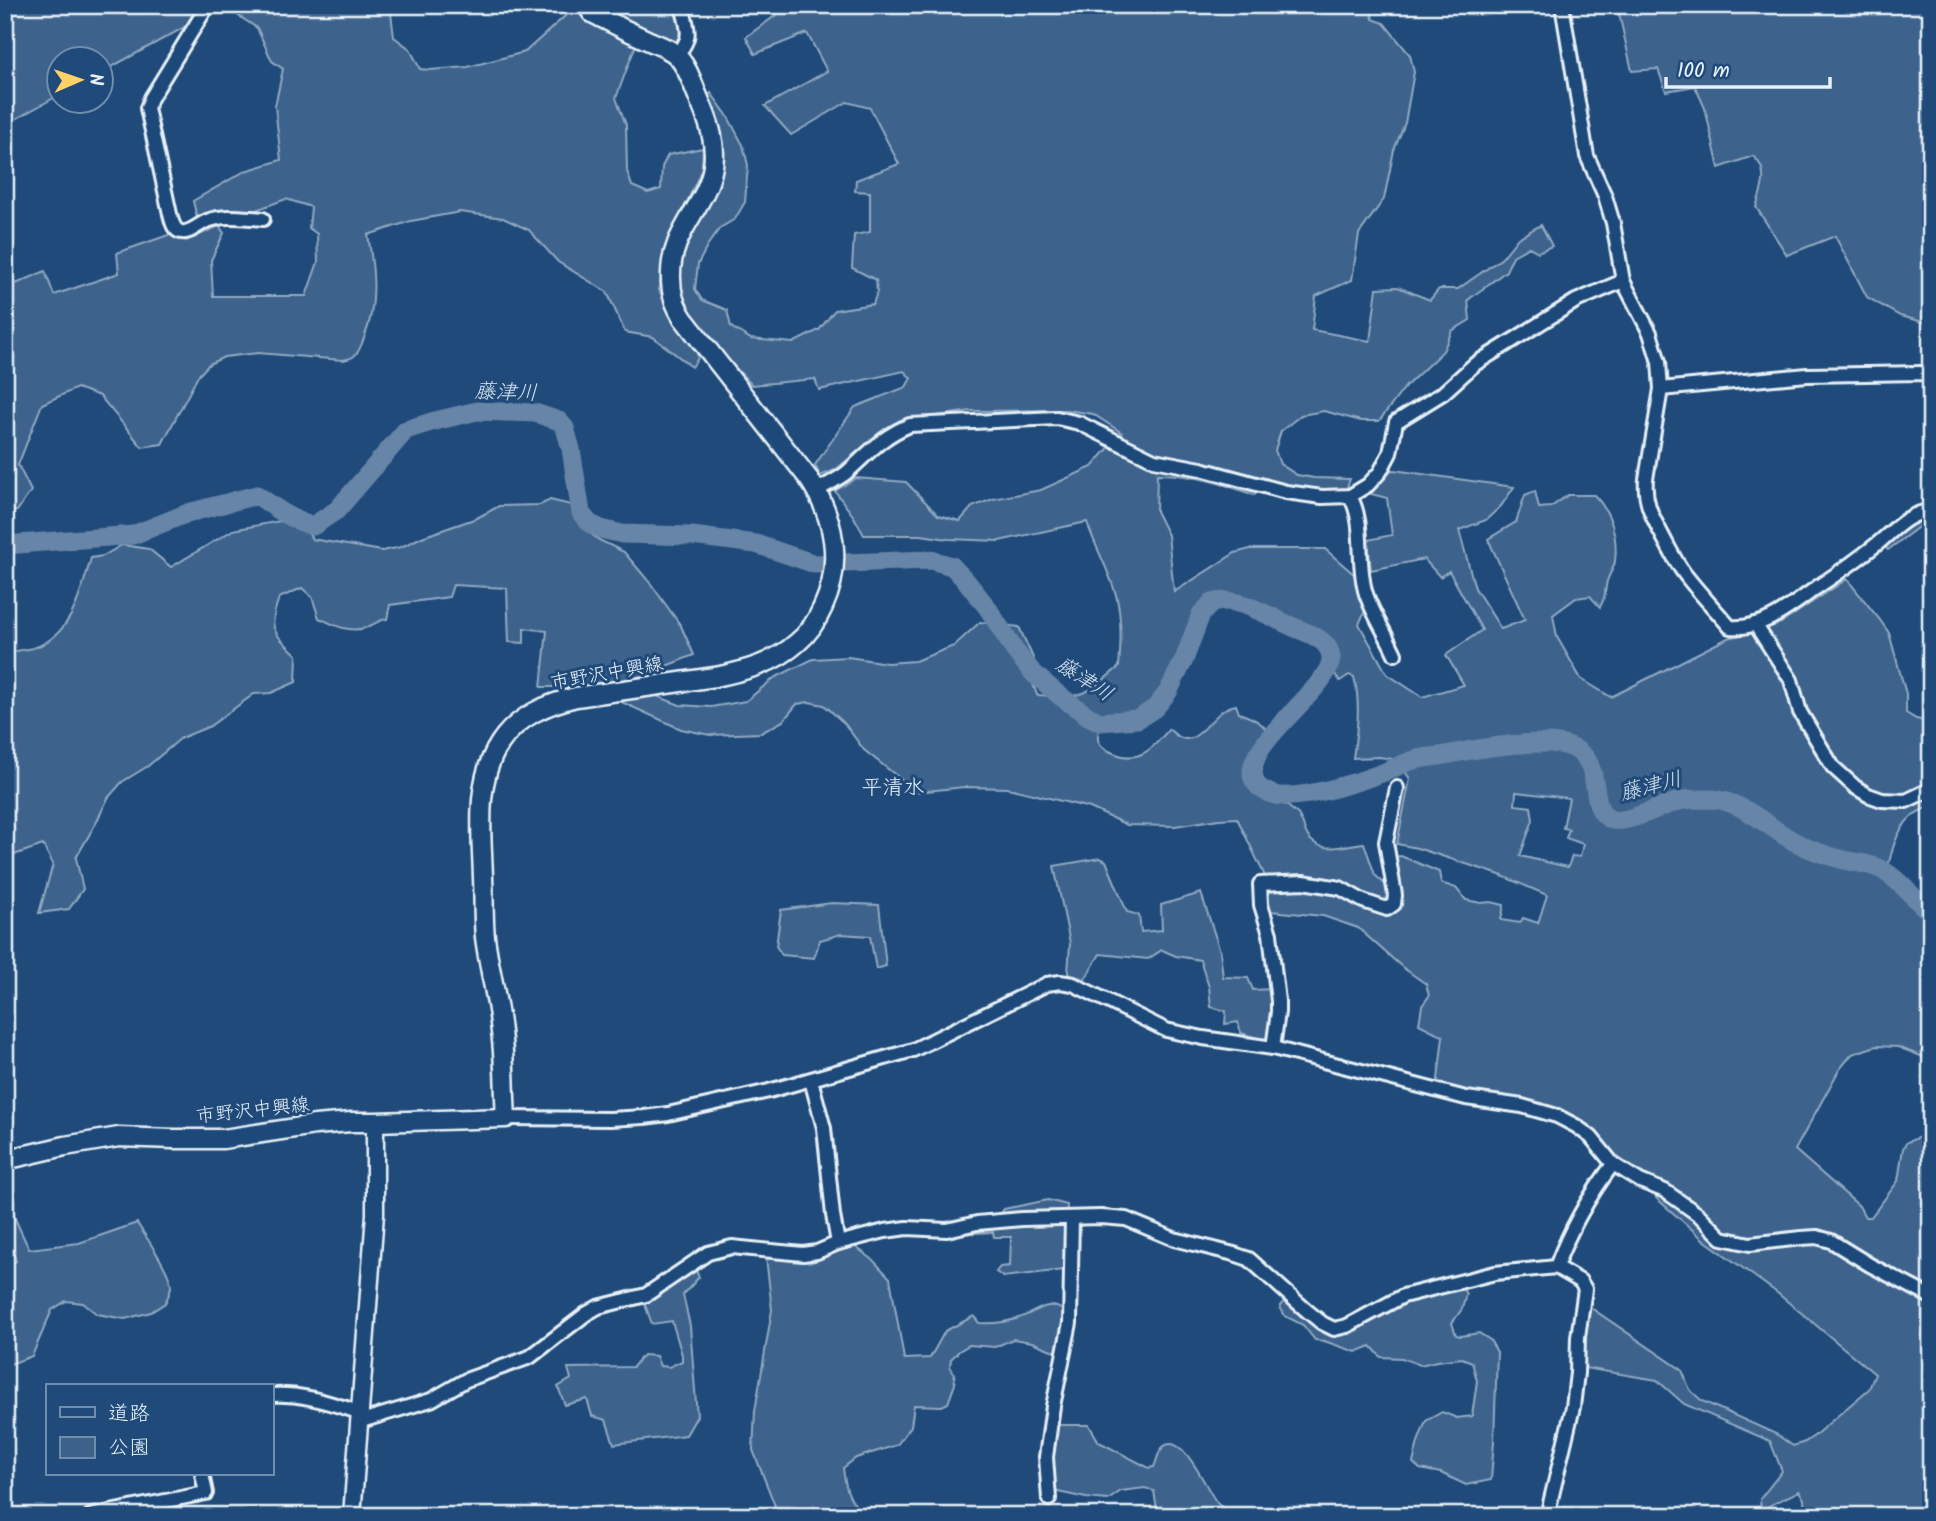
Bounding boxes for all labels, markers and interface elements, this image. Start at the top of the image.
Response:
north arrow [46,46,116,116]
scale bar [1666,46,1831,90]
text: 100 m [1677,55,1730,88]
text: N [80,73,110,86]
water label: 藤津川 [474,375,538,411]
street label: 市野沢中興線 [548,649,666,699]
water label: 藤津川 [1049,649,1119,711]
water label: 藤津川 [1616,763,1686,811]
district label: 平清水 [862,772,925,805]
street label: 市野沢中興線 [195,1090,311,1132]
legend [46,1384,273,1476]
text: 道路 [108,1398,150,1431]
text: 公園 [108,1432,150,1465]

